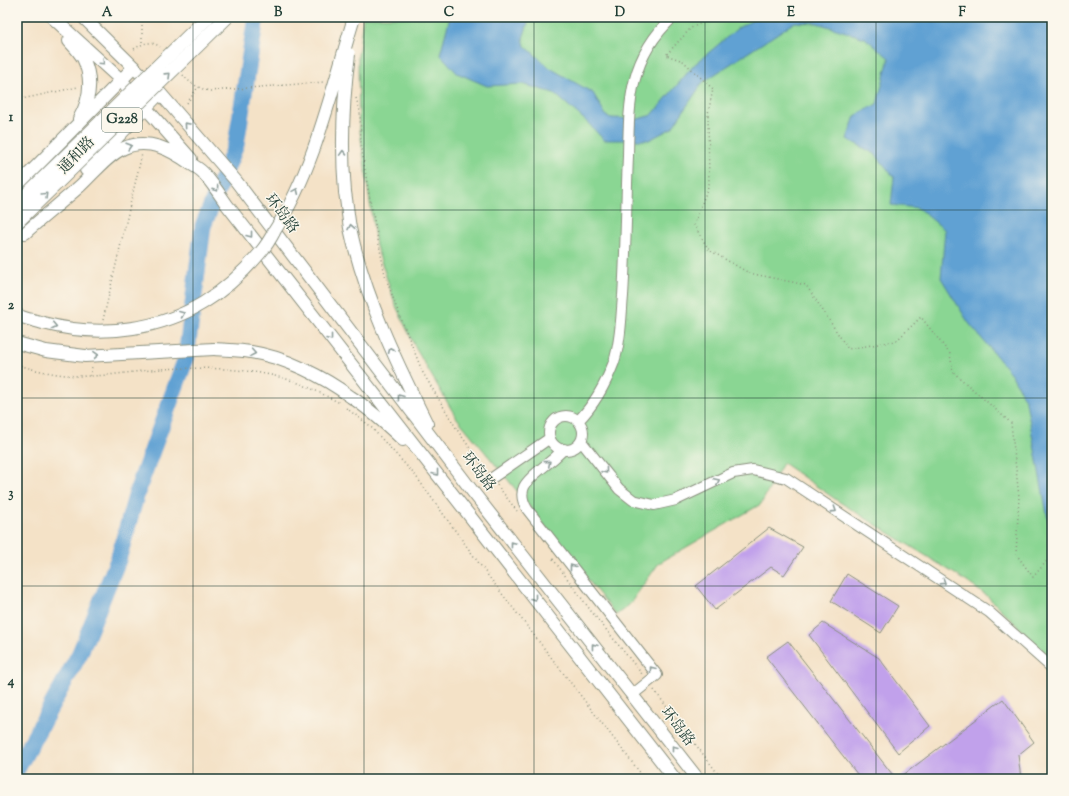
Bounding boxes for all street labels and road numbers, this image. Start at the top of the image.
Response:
road number: G228 [102,108,142,132]
street label: 通和路 [54,133,100,179]
street label: 环岛路 [259,190,303,238]
street label: 环岛路 [456,448,500,496]
street label: 环岛路 [655,703,699,751]

